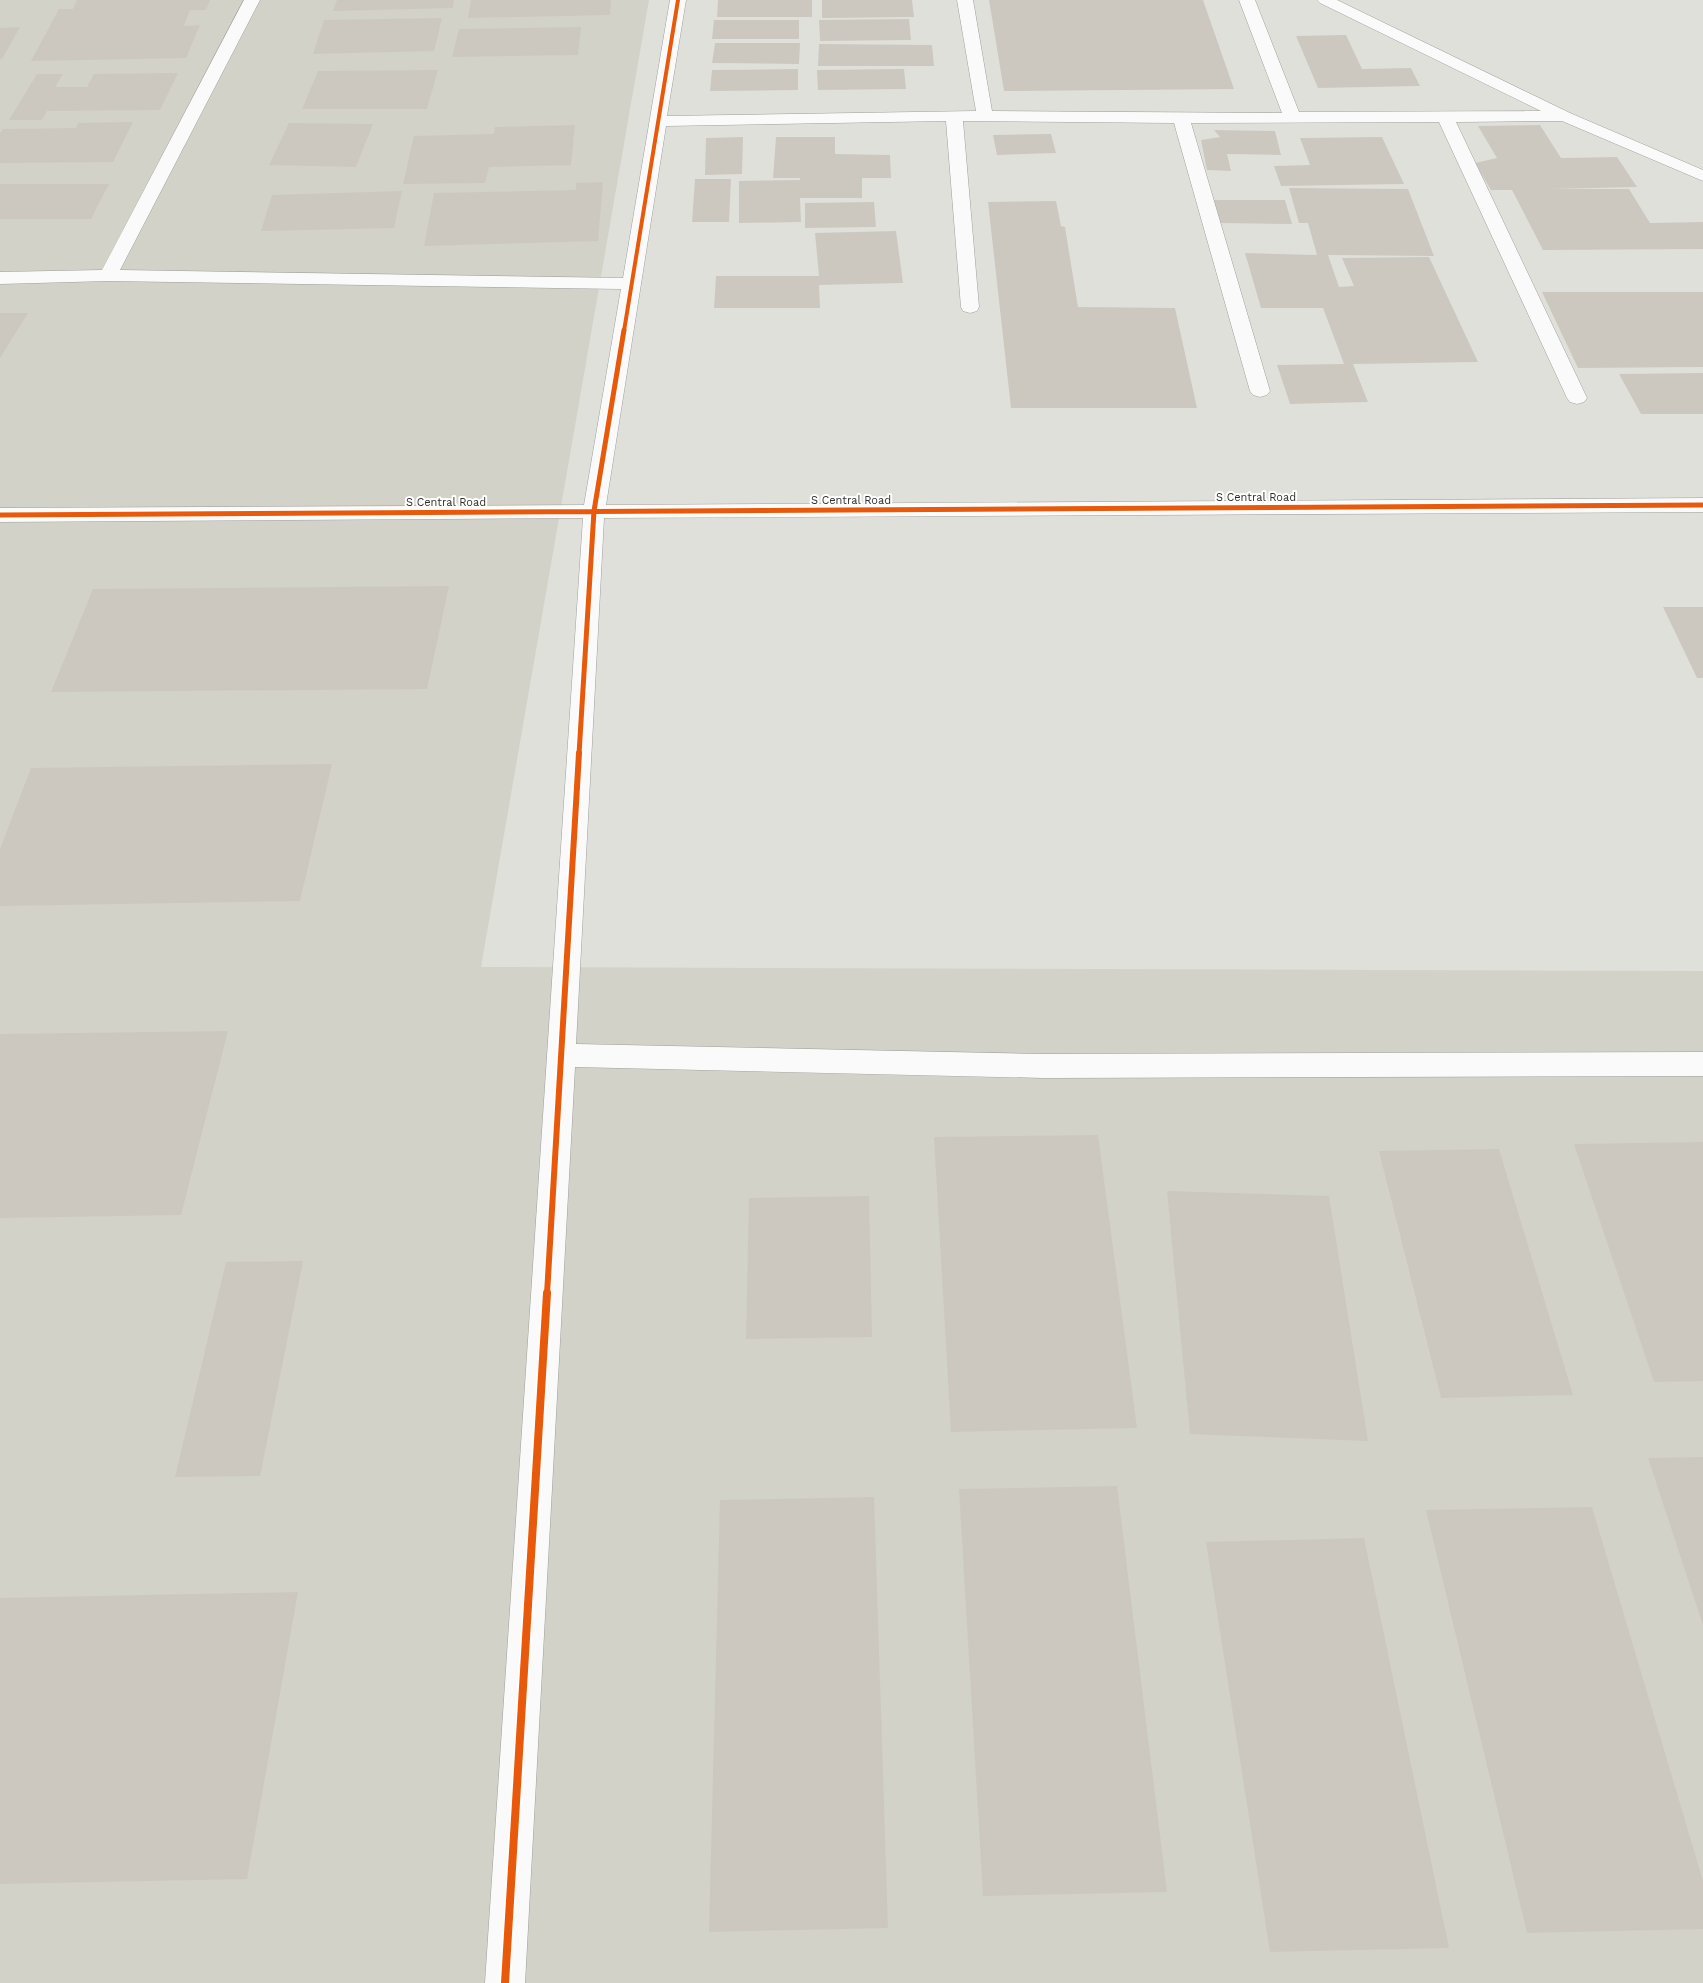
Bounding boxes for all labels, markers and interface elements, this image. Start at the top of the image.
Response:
street label: S Central Road [1216,491,1296,504]
street label: S Central Road [811,494,891,507]
street label: S Central Road [406,496,486,509]

